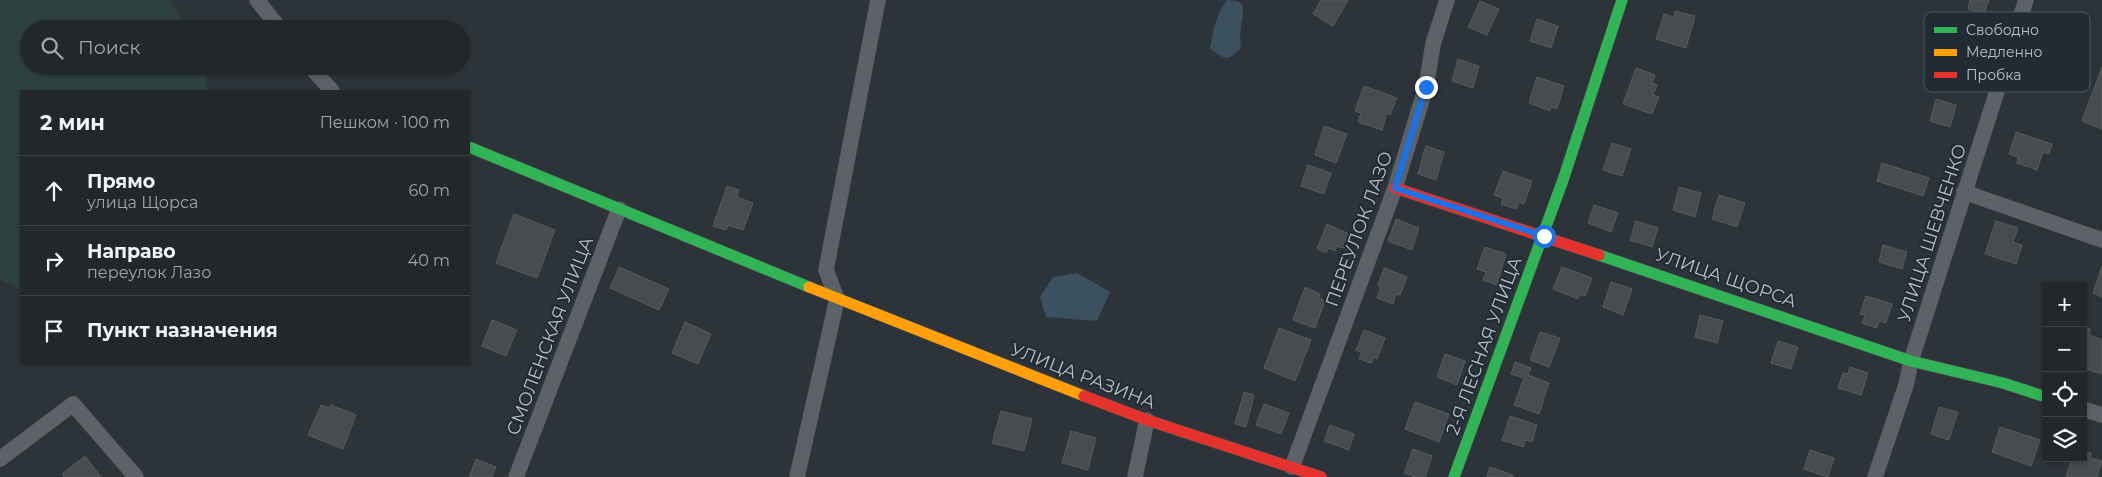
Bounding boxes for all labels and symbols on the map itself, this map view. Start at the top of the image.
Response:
legend [1924,12,2090,92]
text: Свободно [1966,21,2039,39]
text: Медленно [1966,43,2042,61]
text: Пробка [1966,66,2021,84]
route end [1415,76,1438,99]
street label: УЛИЦА ШЕВЧЕНКО [1893,141,1971,325]
street label: ПЕРЕУЛОК ЛАЗО [1321,148,1397,310]
route start [1533,225,1556,248]
street label: СМОЛЕНСКАЯ УЛИЦА [502,233,598,438]
street label: УЛИЦА ЩОРСА [1652,244,1800,313]
street label: 2-Я ЛЕСНАЯ УЛИЦА [1442,253,1527,438]
street label: УЛИЦА РАЗИНА [1007,338,1159,414]

